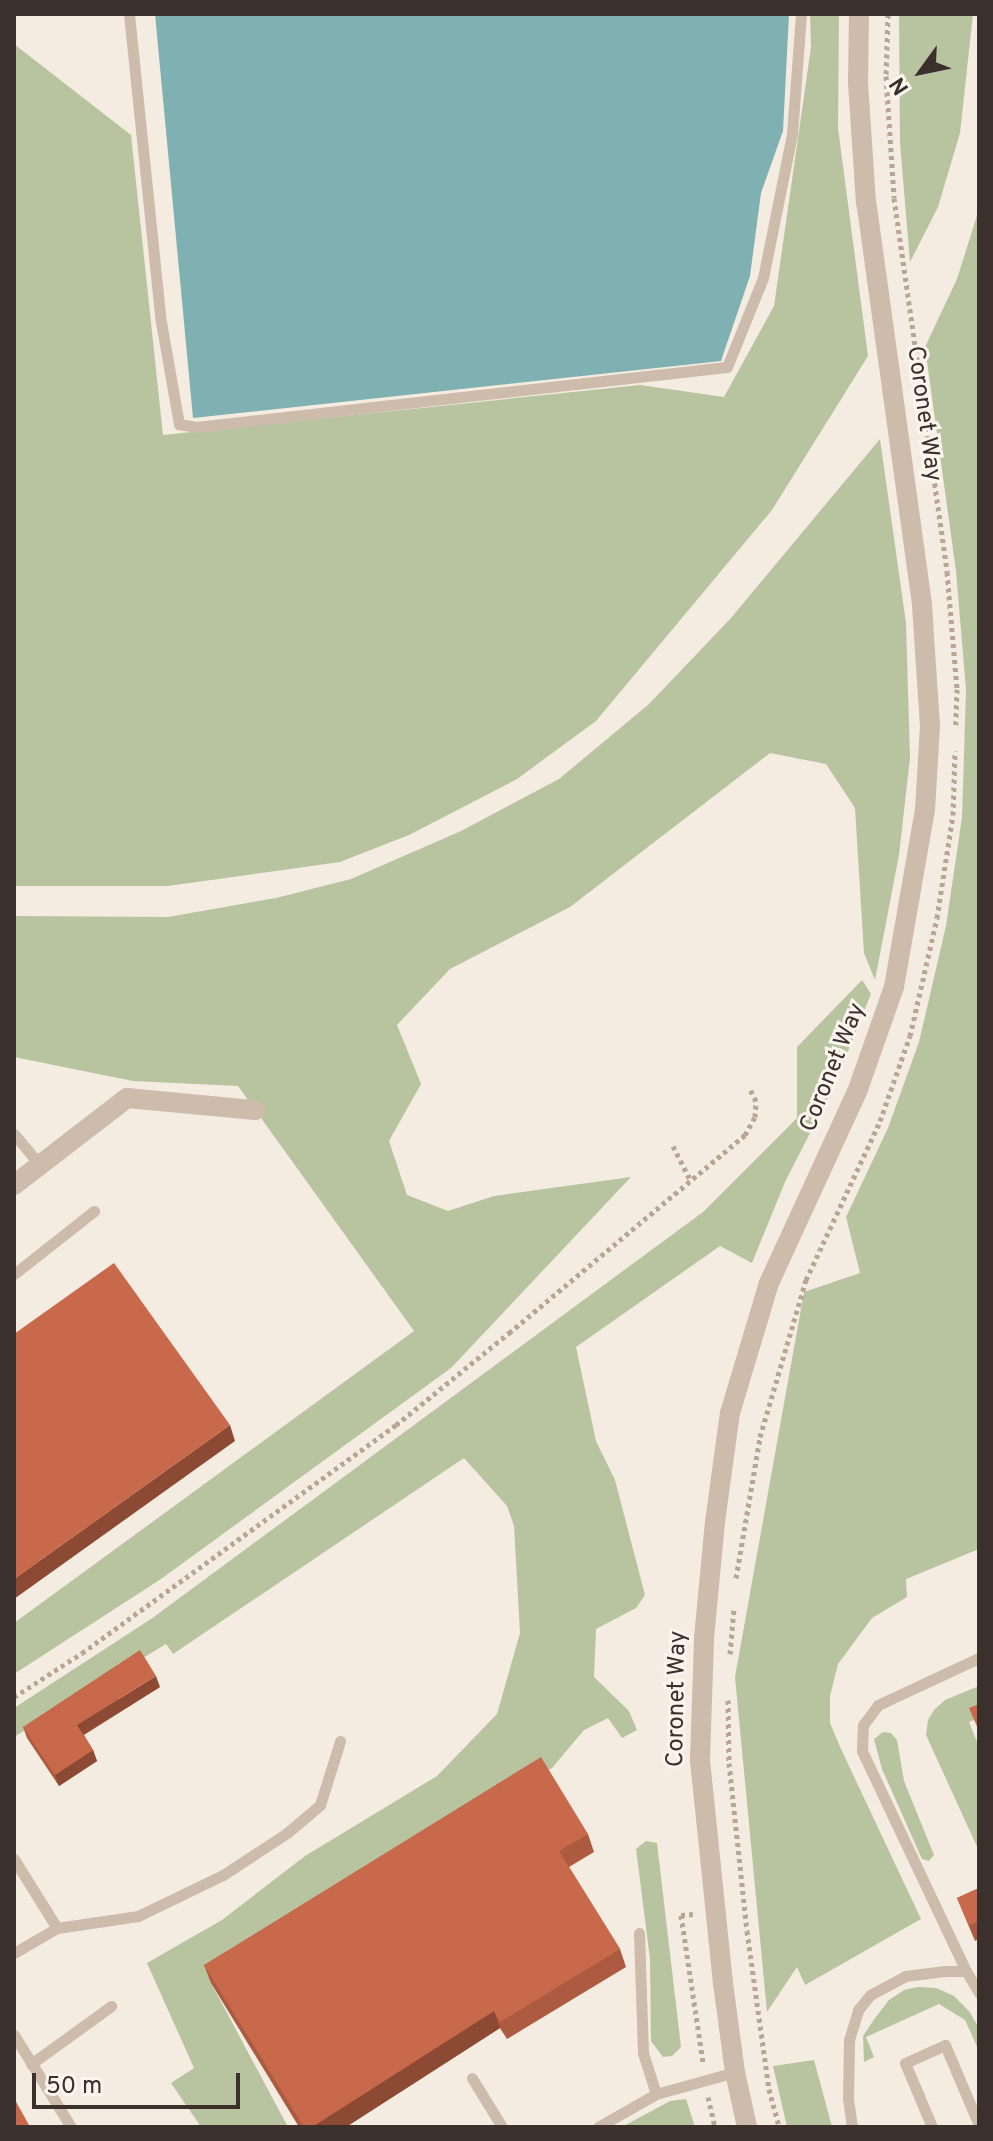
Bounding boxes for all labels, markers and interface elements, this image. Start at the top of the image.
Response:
north arrow [881,32,961,112]
text: N [885,71,916,99]
street label: Coronet Way [899,344,947,484]
street label: Coronet Way [795,999,873,1137]
street label: Coronet Way [662,1630,694,1768]
scale bar [36,2057,244,2107]
text: 50 m [46,2072,102,2102]

